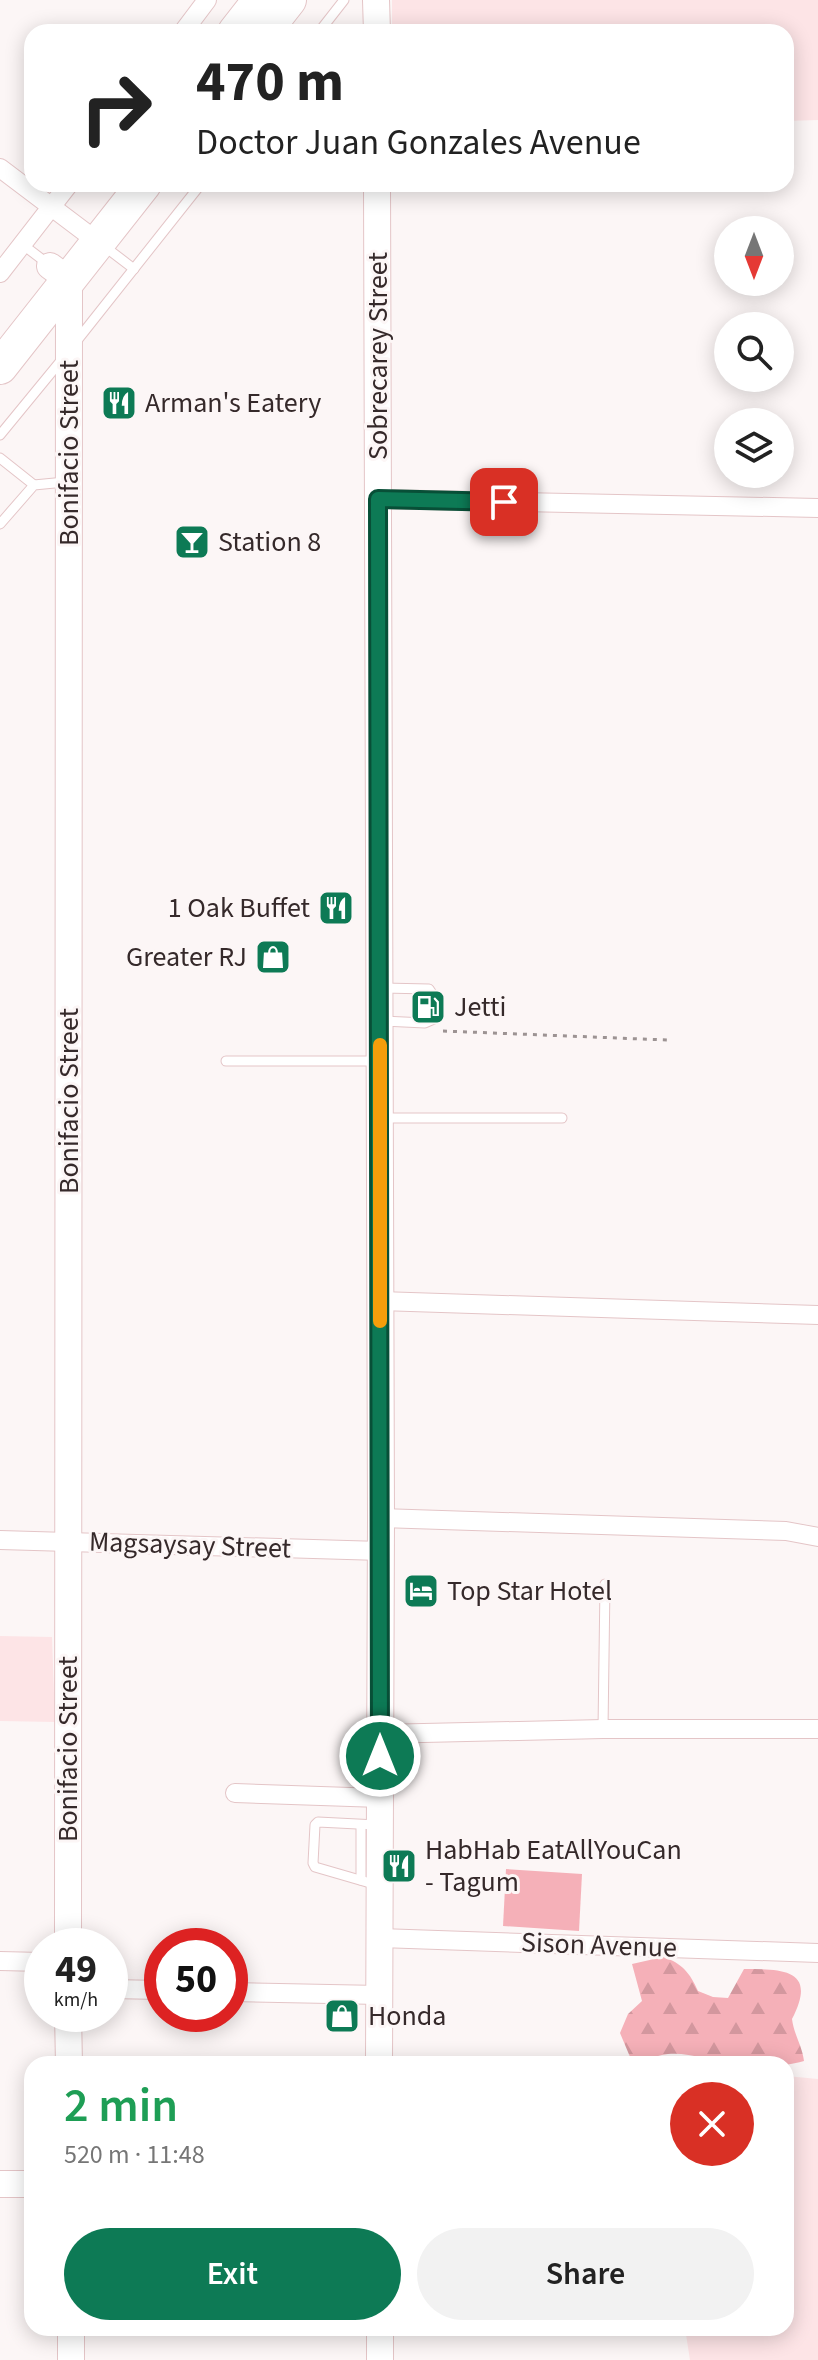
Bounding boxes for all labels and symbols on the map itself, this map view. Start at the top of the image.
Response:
north arrow [714,216,794,296]
street label: Sobrecarey Street [358,252,398,460]
street label: Bonifacio Street [49,359,89,546]
place label: Arman's Eatery [145,383,321,423]
restaurant icon: Arman's Eatery [100,384,138,422]
pin [470,468,538,536]
place label: Station 8 [218,522,321,562]
bar icon: Station 8 [173,523,211,561]
place label: 1 Oak Buffet [168,888,311,928]
restaurant icon: 1 Oak Buffet [317,889,355,927]
place label: Greater RJ [126,937,247,977]
shop icon: Greater RJ [254,938,292,976]
place label: Jetti [454,987,506,1027]
fuel station icon: Jetti [409,988,447,1026]
street label: Bonifacio Street [49,1007,89,1194]
street label: Magsaysay Street [88,1521,292,1569]
place label: Top Star Hotel [447,1571,612,1611]
hotel icon: Top Star Hotel [402,1572,440,1610]
street label: Bonifacio Street [48,1655,88,1842]
position arrow [338,1714,422,1798]
place label: HabHab EatAllYouCan - Tagum [425,1830,682,1902]
restaurant icon: HabHab EatAllYouCan - Tagum [380,1847,418,1885]
street label: Sison Avenue [520,1922,678,1968]
speed limit sign: 50 [144,1928,248,2032]
place label: Honda [368,1996,446,2036]
shop icon: Honda [323,1997,361,2035]

